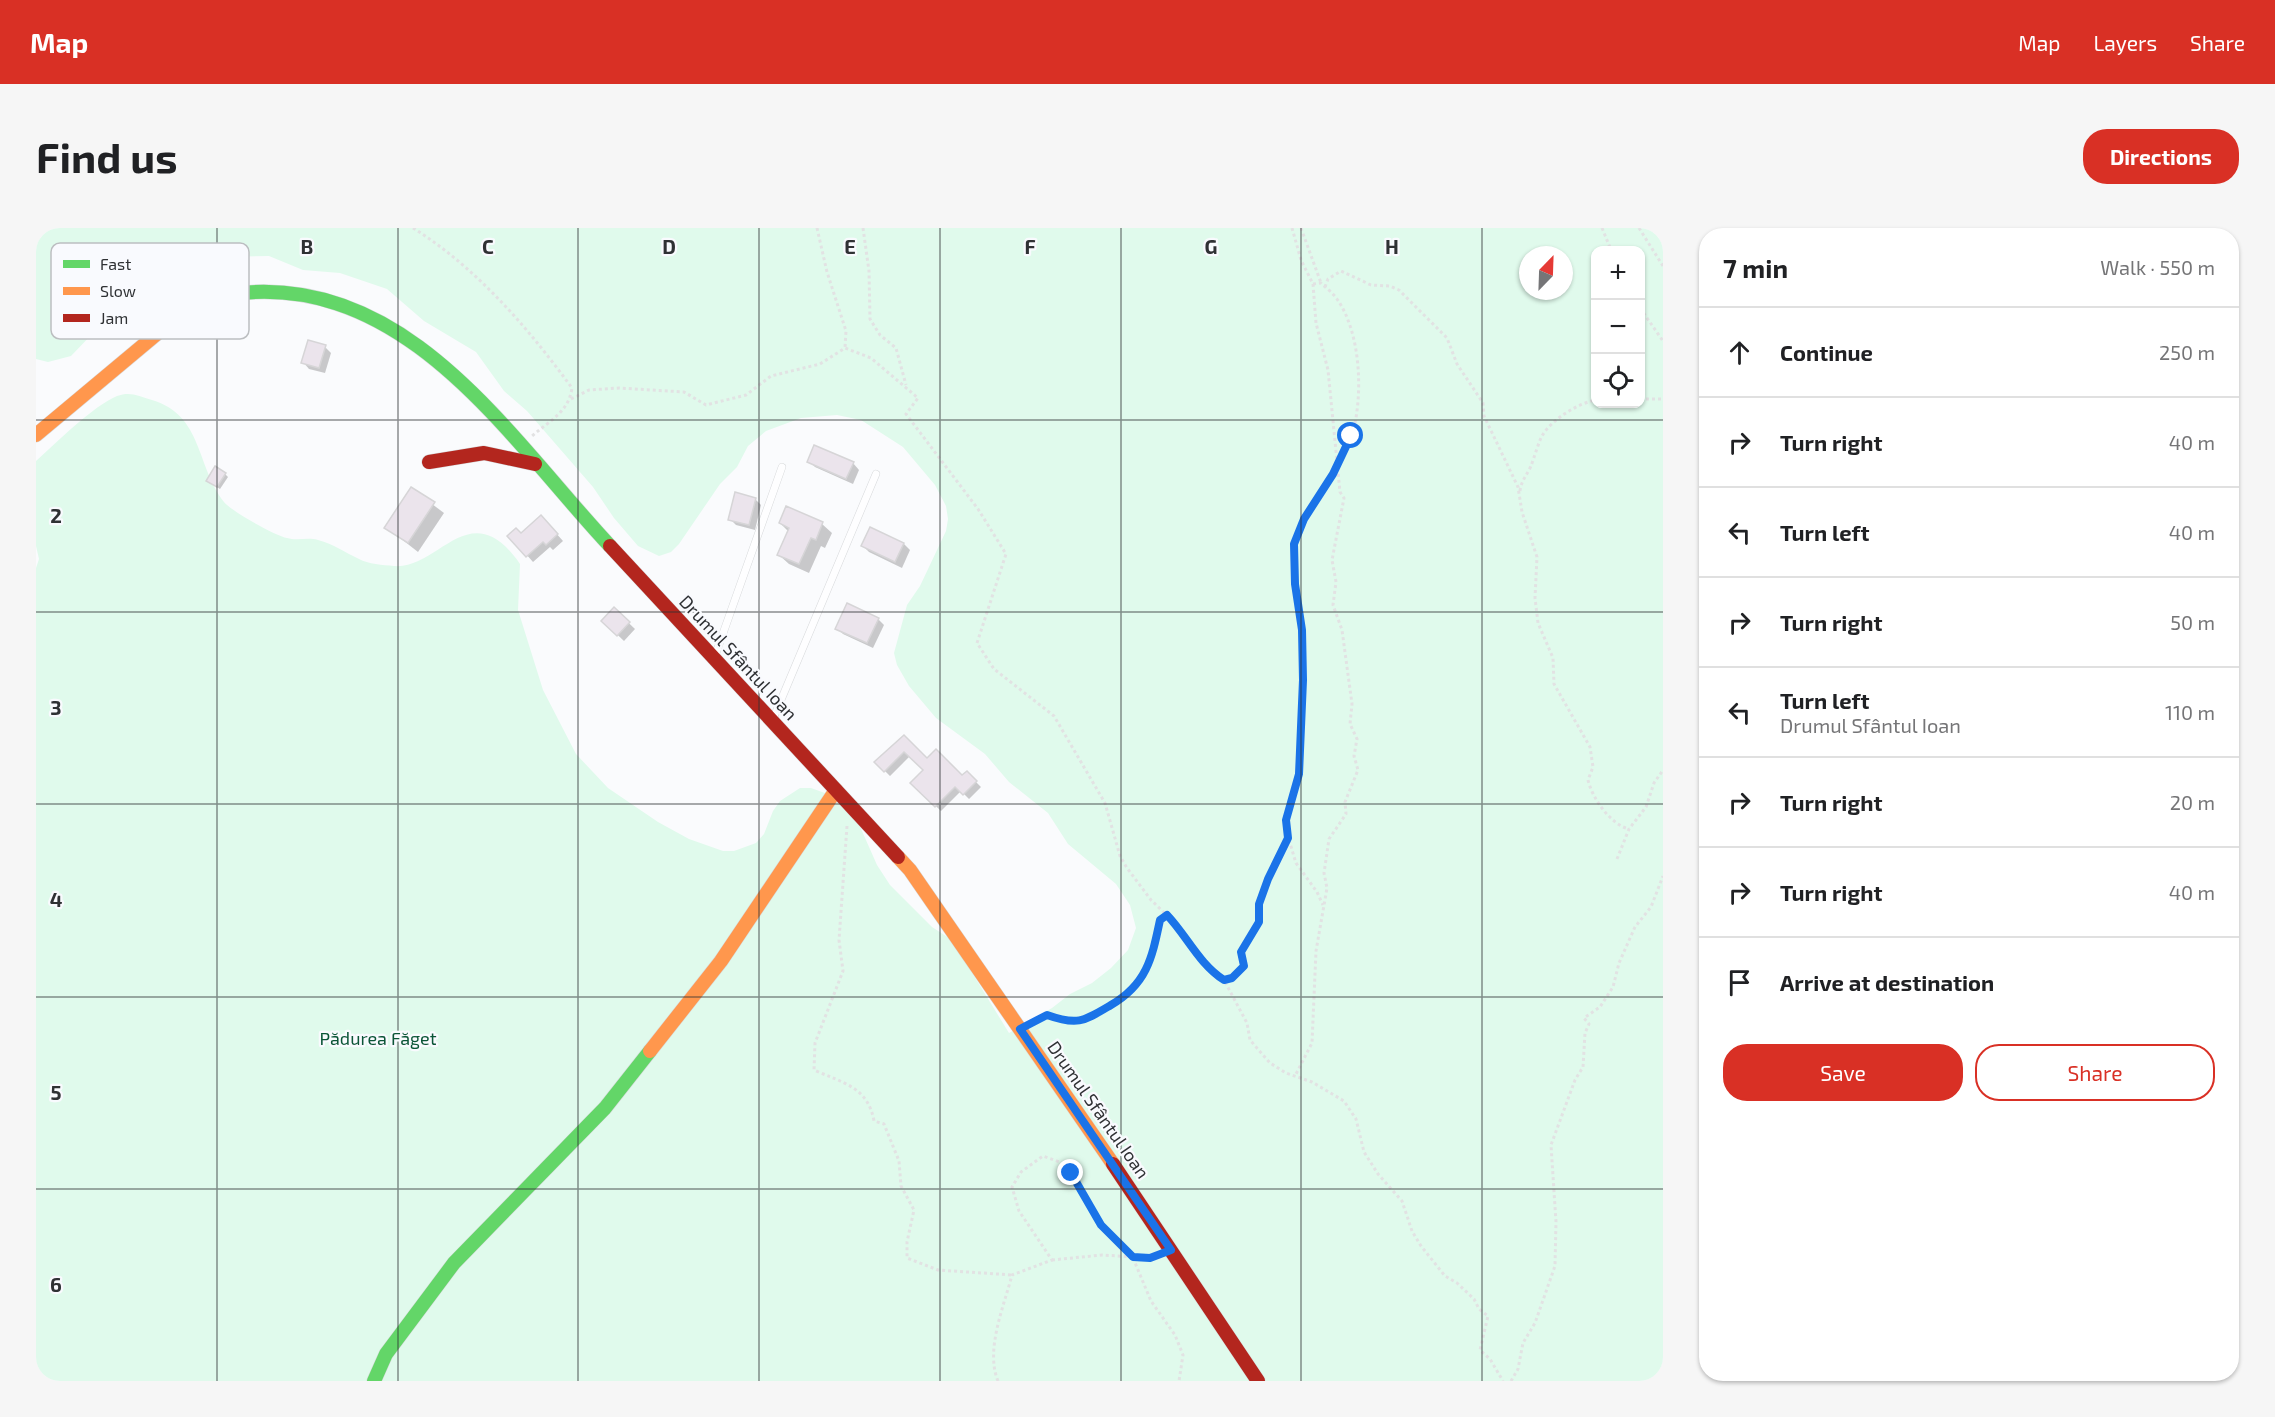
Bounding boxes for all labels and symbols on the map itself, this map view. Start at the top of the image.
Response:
text: B [301,234,313,258]
text: C [482,234,494,258]
text: D [662,234,676,258]
text: E [844,234,856,258]
text: F [1024,234,1036,258]
text: G [1205,234,1217,258]
text: H [1385,234,1399,258]
legend [51,243,249,339]
north arrow [1519,246,1573,300]
text: Fast [100,254,131,273]
text: Slow [100,281,136,300]
text: Jam [100,308,128,327]
route start [1337,422,1363,448]
text: 2 [50,503,62,527]
street label: Drumul Sfântul Ioan [675,590,802,724]
text: 3 [50,695,62,719]
text: 4 [50,887,63,911]
park label: Pădurea Făget [319,1027,437,1049]
street label: Drumul Sfântul Ioan [1043,1036,1155,1182]
text: 5 [50,1080,62,1104]
route end [1057,1159,1083,1185]
text: 6 [50,1272,62,1296]

